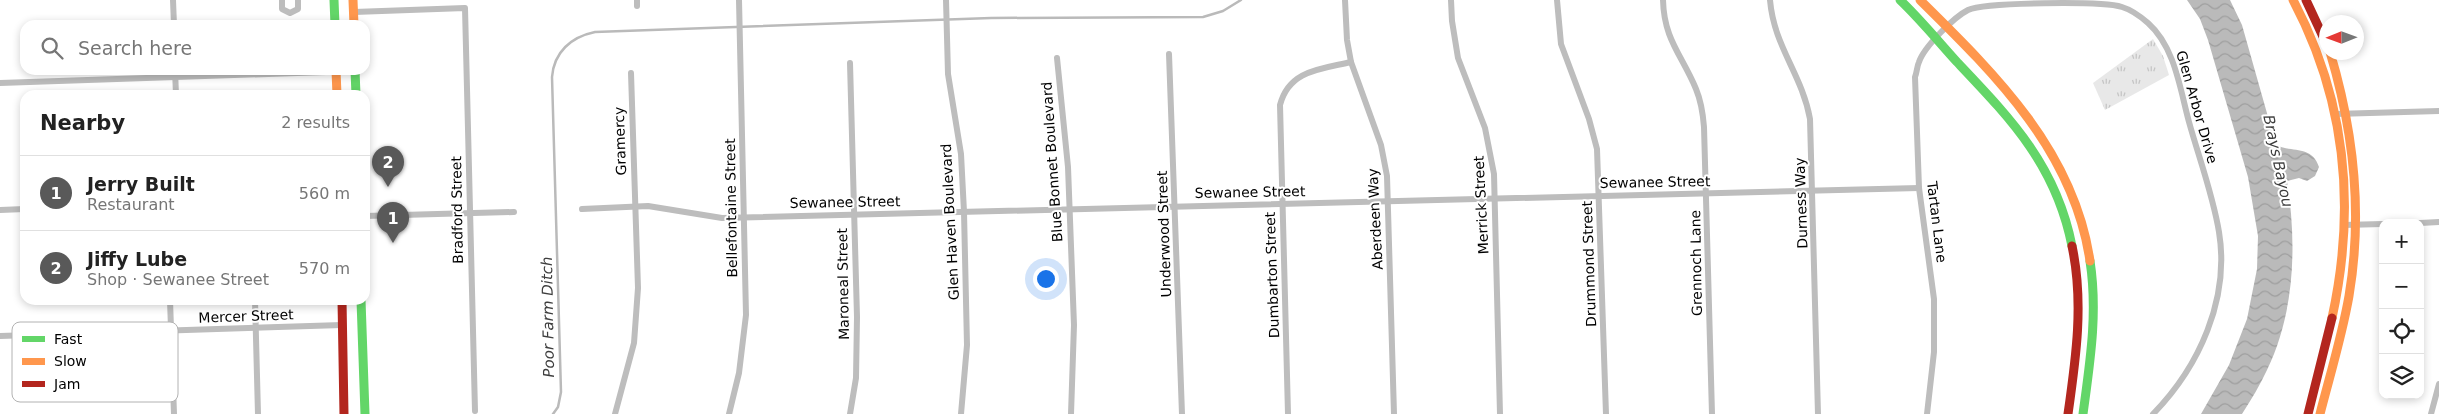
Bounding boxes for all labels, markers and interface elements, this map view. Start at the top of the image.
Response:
north arrow [2319,15,2364,60]
search box [20,20,370,75]
icon: search [38,34,66,62]
text: Search here [78,37,192,59]
street label: Glen Arbor Drive [2173,49,2221,165]
street label: Blue Bonnet Boulevard [1038,81,1066,243]
street label: Gramercy [611,106,629,176]
text: Nearby [40,111,125,135]
text: 2 results [281,113,350,132]
water label: Brays Bayou [2259,113,2297,209]
street label: Bellefontaine Street [722,138,740,278]
street label: Glen Haven Boulevard [938,143,962,301]
pin: 2 [372,146,404,187]
street label: Merrick Street [1470,155,1492,255]
street label: Bradford Street [448,156,466,264]
street label: Durness Way [1791,157,1811,249]
street label: Aberdeen Way [1364,168,1386,270]
street label: Underwood Street [1154,170,1174,298]
text: Jerry Built [87,173,195,195]
street label: Sewanee Street [1600,173,1711,191]
street label: Tartan Lane [1924,179,1950,264]
street label: Sewanee Street [1195,183,1306,201]
text: 1 [50,184,62,203]
text: 560 m [299,184,350,203]
street label: Sewanee Street [790,193,901,211]
text: Restaurant [87,195,175,214]
street label: Drummond Street [1579,200,1599,327]
pin: 1 [377,202,409,243]
street label: Grennoch Lane [1687,210,1705,316]
street label: Dumbarton Street [1262,211,1282,338]
map controls [2379,219,2424,399]
button: + [2379,219,2424,264]
street label: Maroneal Street [834,228,852,340]
text: Jiffy Lube [87,248,187,270]
water label: Poor Farm Ditch [538,256,558,378]
text: 2 [50,259,62,278]
text: 570 m [299,259,350,278]
button: − [2379,264,2424,309]
your location [1033,266,1059,292]
text: Shop · Sewanee Street [87,270,269,289]
street label: Mercer Street [198,306,294,326]
button: locate [2379,309,2424,354]
legend [12,322,178,402]
text: Fast [54,331,83,347]
text: Slow [54,353,87,369]
button: layers [2379,354,2424,399]
text: Jam [53,376,80,392]

